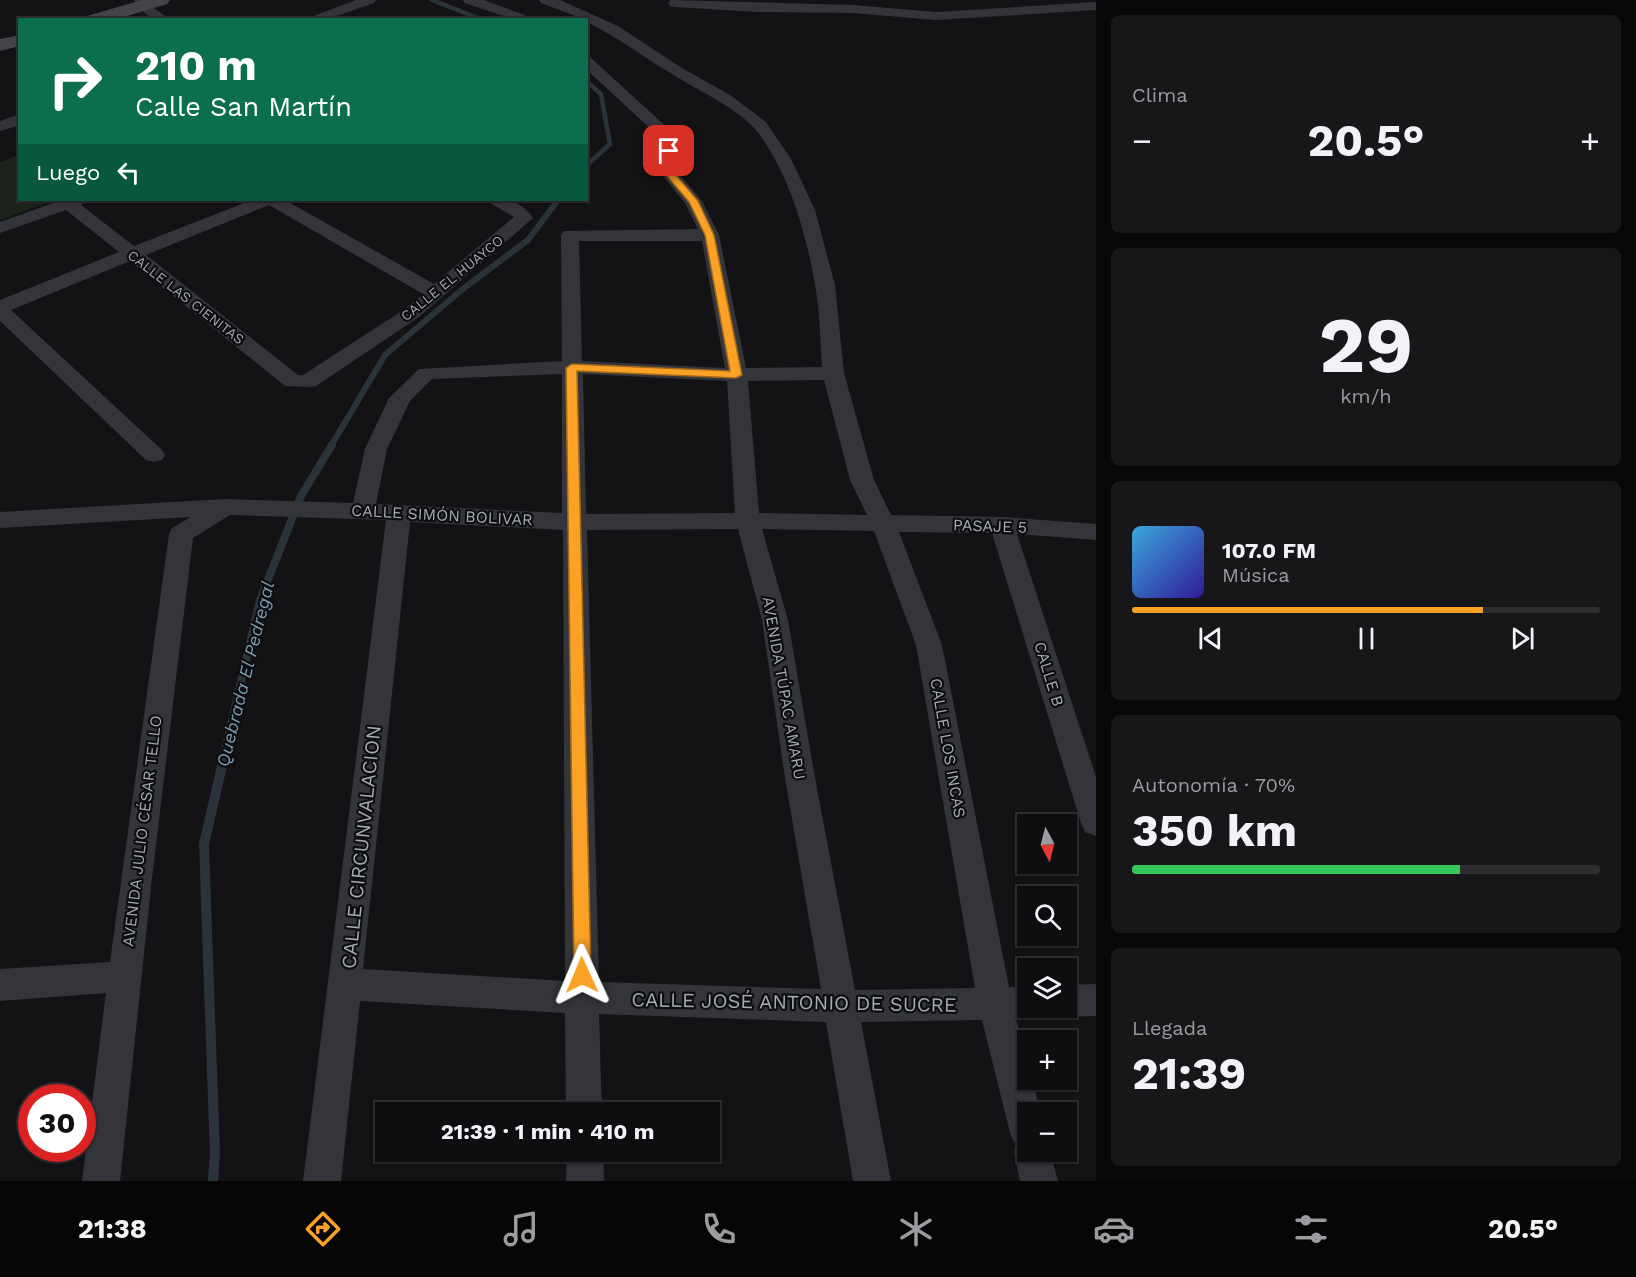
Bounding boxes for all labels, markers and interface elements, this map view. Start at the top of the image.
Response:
text: 210 m [135,41,257,90]
icon: right [36,42,114,120]
text: Clima [1132,83,1188,107]
text: Calle San Martín [135,91,352,123]
text: 20.5° [1308,114,1424,167]
text: − [1132,121,1152,160]
text: + [1580,121,1600,160]
pin [643,125,694,176]
icon: arrive [652,134,685,167]
icon: left [112,156,145,189]
text: Luego [36,160,100,185]
street label: CALLE EL HUAYCO [398,232,506,324]
street label: CALLE LAS CIENITAS [125,247,247,347]
text: 29 [1319,299,1413,391]
text: km/h [1340,384,1392,408]
street label: CALLE SIMÓN BOLIVAR [351,501,533,529]
street label: PASAJE 5 [953,515,1027,537]
text: 107.0 FM [1222,538,1316,563]
text: Música [1222,563,1290,587]
water label: Quebrada El Pedregal [212,579,278,769]
street label: AVENIDA TÚPAC AMARU [759,595,809,781]
icon: previous [1194,622,1227,655]
icon: pause [1350,622,1383,655]
icon: next [1506,622,1539,655]
street label: CALLE B [1030,639,1068,709]
street label: CALLE LOS INCAS [926,677,970,819]
street label: AVENIDA JULIO CÉSAR TELLO [118,714,166,948]
street label: CALLE CIRCUNVALACION [336,724,386,970]
text: Autonomía · 70% [1132,773,1295,797]
text: 350 km [1132,804,1297,857]
north arrow [1017,814,1077,874]
map controls [1017,814,1077,1162]
button: search [1017,886,1077,946]
position arrow [550,943,614,1007]
button: layers [1017,958,1077,1018]
street label: CALLE JOSÉ ANTONIO DE SUCRE [631,987,957,1017]
text: Llegada [1132,1016,1207,1040]
button: + [1017,1030,1077,1090]
text: 21:39 [1132,1047,1246,1100]
speed limit sign: 30 [18,1084,96,1162]
button: − [1017,1102,1077,1162]
text: 21:39 · 1 min · 410 m [441,1119,654,1144]
icon: directions [302,1208,344,1250]
icon: music [500,1208,542,1250]
icon: phone [698,1208,740,1250]
icon: climate [895,1208,937,1250]
icon: car [1093,1208,1135,1250]
icon: filters [1290,1208,1332,1250]
text: 21:38 [78,1213,147,1245]
text: 20.5° [1488,1213,1558,1245]

